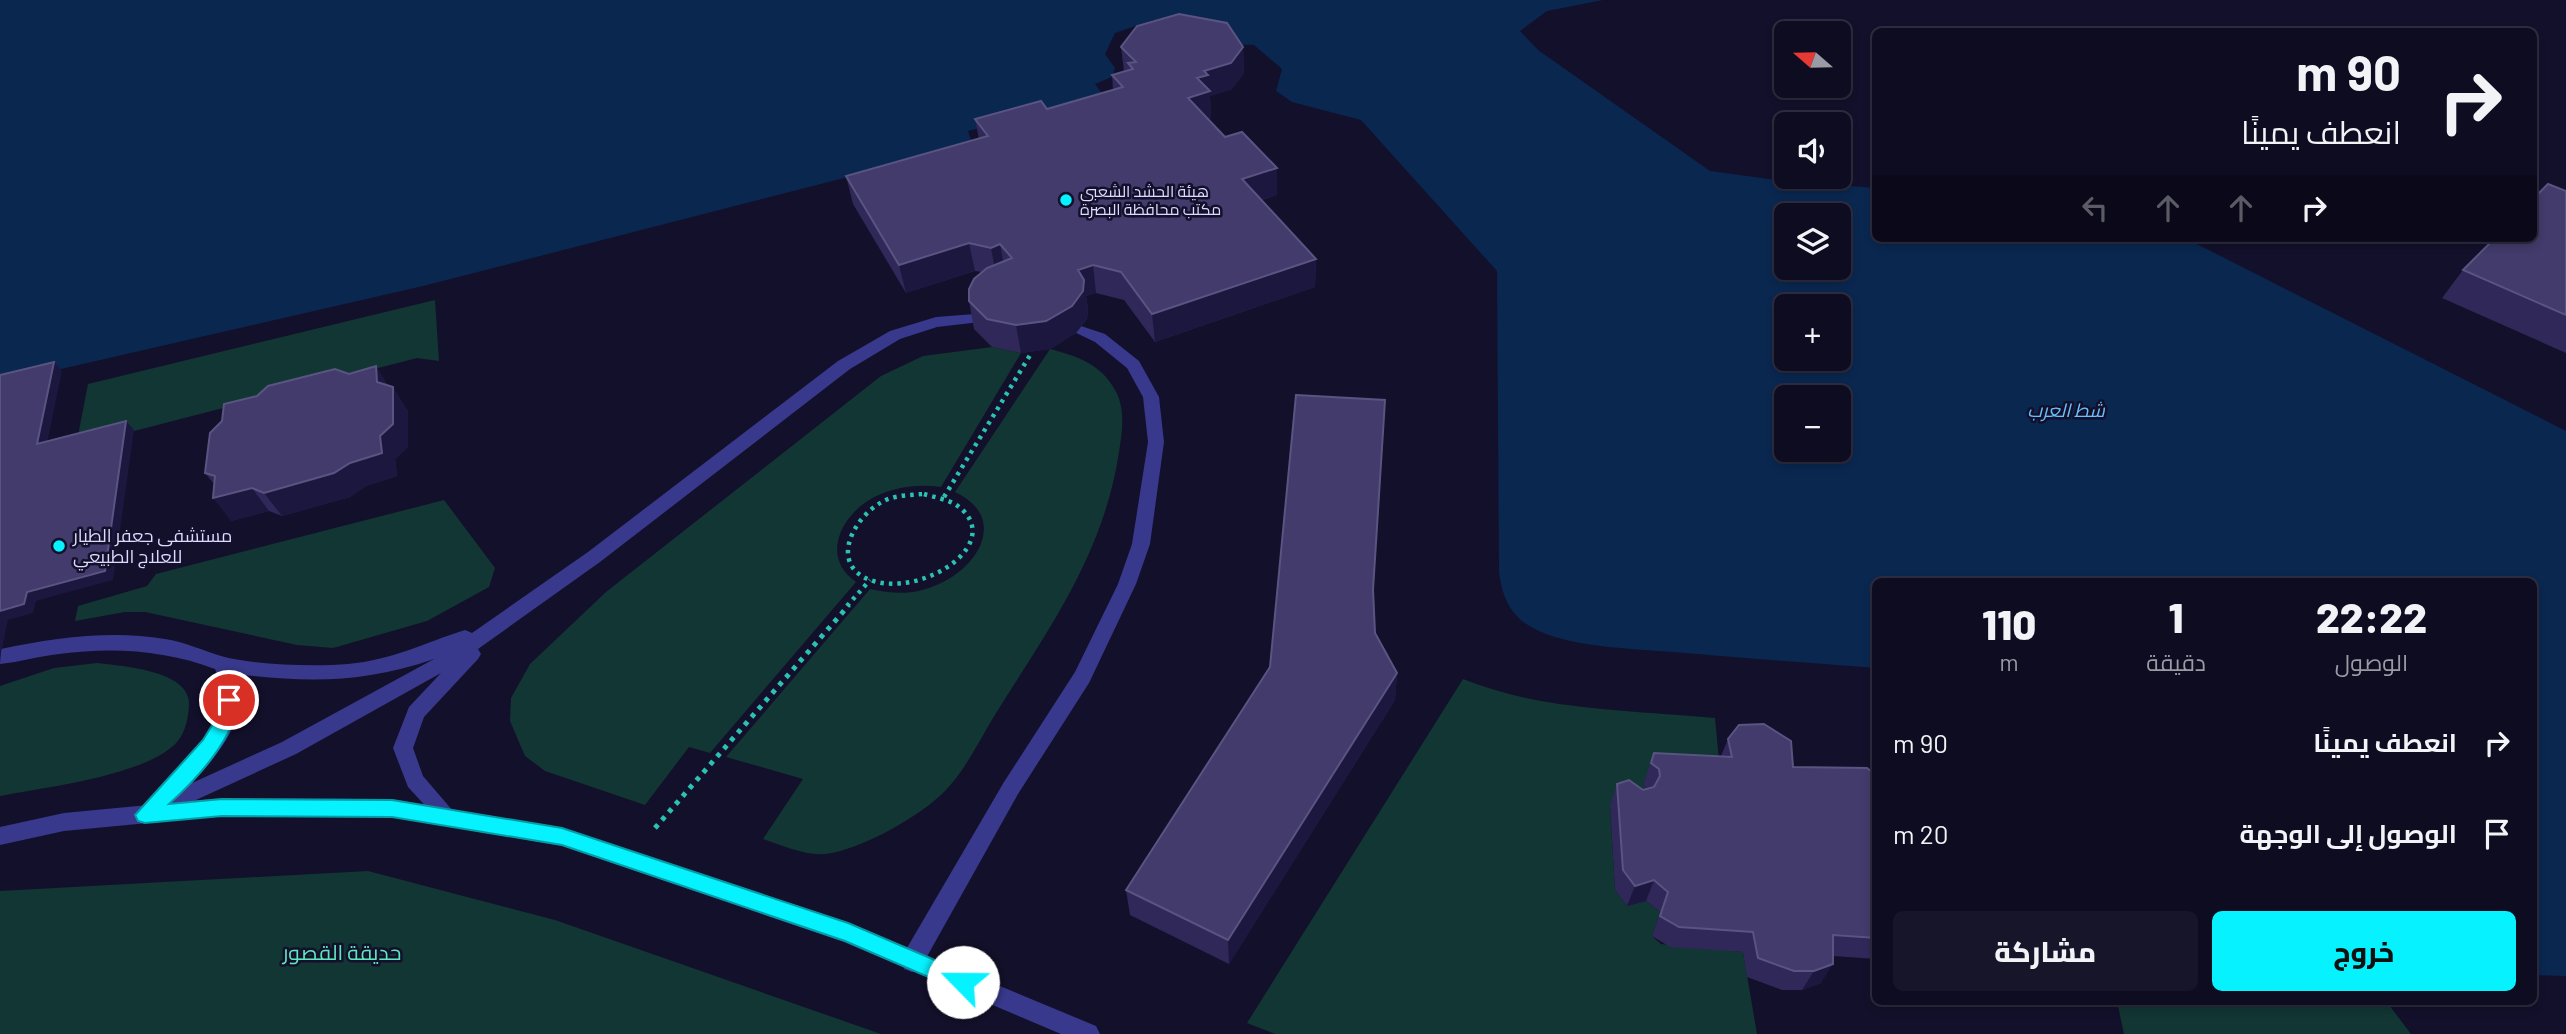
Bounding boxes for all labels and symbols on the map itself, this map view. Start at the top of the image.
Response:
north arrow [1774,21,1852,98]
place label: هيئة الحشد الشعبي مكتب محافظة البصرة [1080,181,1221,219]
marker: هيئة الحشد الشعبي مكتب محافظة البصرة [1058,192,1074,208]
water label: شط العرب [2027,398,2106,422]
place label: مستشفى جعفر الطيار للعلاج الطبيعي [72,524,232,571]
marker: مستشفى جعفر الطيار للعلاج الطبيعي [51,538,67,554]
pin [199,670,259,730]
park label: حديقة القصور [282,939,401,965]
position arrow [926,945,1000,1019]

